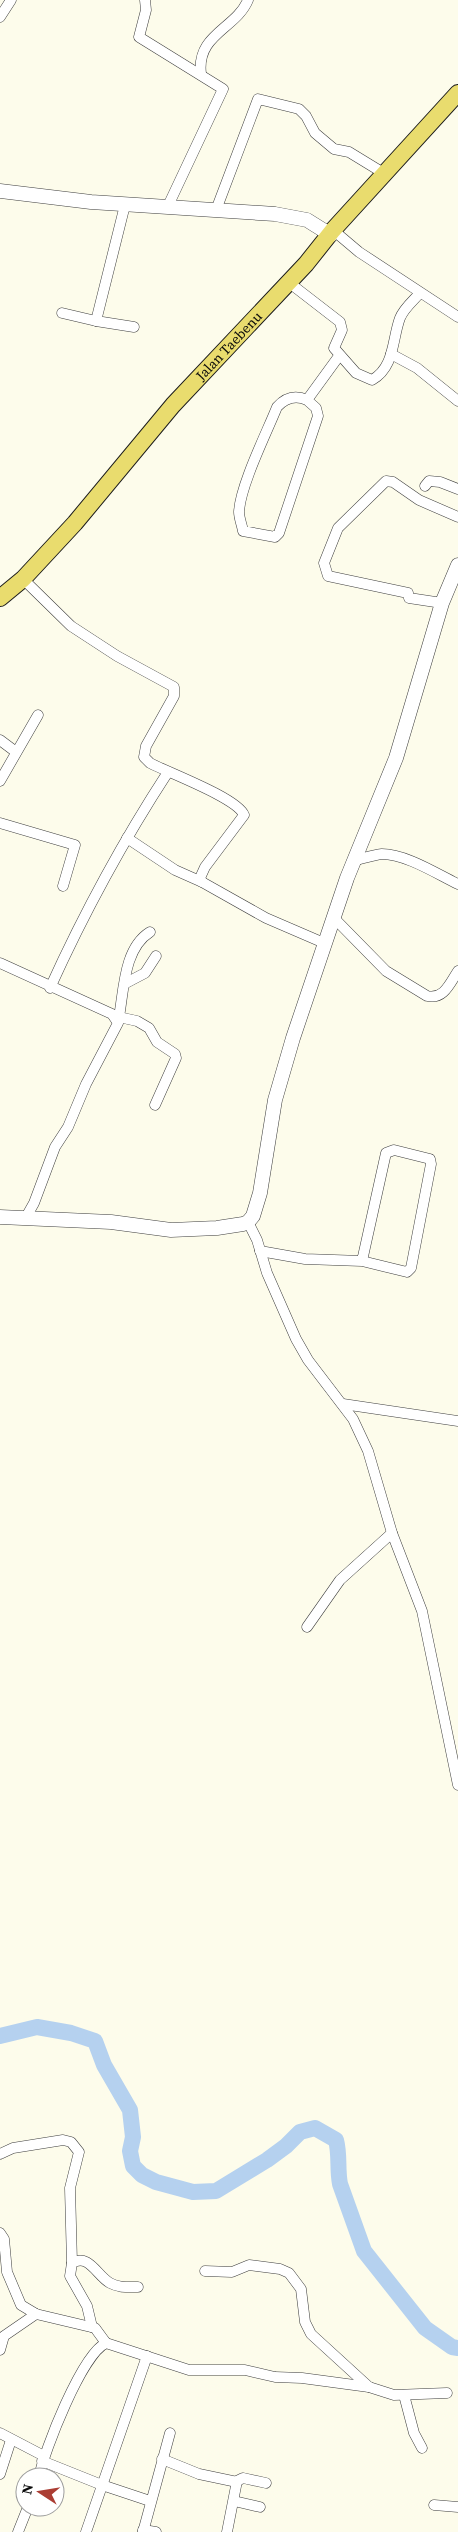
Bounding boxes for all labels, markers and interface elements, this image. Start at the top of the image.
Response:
street label: Jalan Taebenu [191,307,266,386]
north arrow [15,2467,65,2517]
text: N [16,2482,38,2496]

